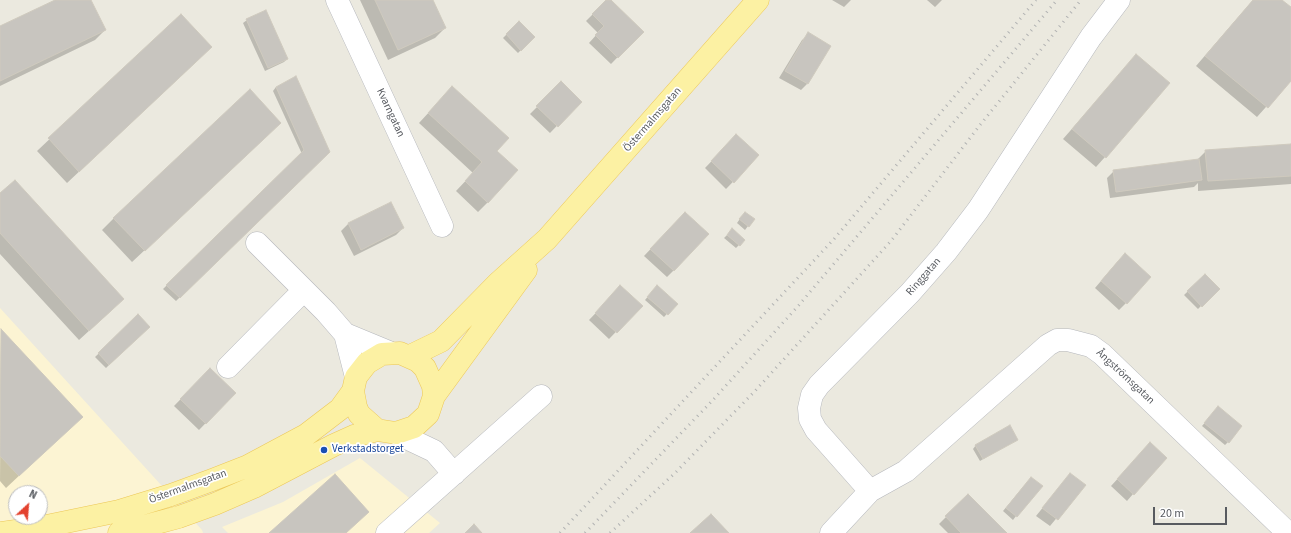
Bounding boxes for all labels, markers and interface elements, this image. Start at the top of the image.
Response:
street label: Östermalmsgatan [621,85,685,155]
street label: Kvarngatan [373,87,407,139]
street label: Ringgatan [904,255,944,299]
street label: Ångströmsgatan [1093,347,1157,407]
place label: Verkstadstorget [332,443,404,457]
marker: Verkstadstorget [319,445,329,455]
street label: Östermalmsgatan [147,467,229,507]
north arrow [8,485,48,525]
text: N [26,486,40,503]
scale bar [1155,499,1229,525]
text: 20 m [1160,505,1184,522]

